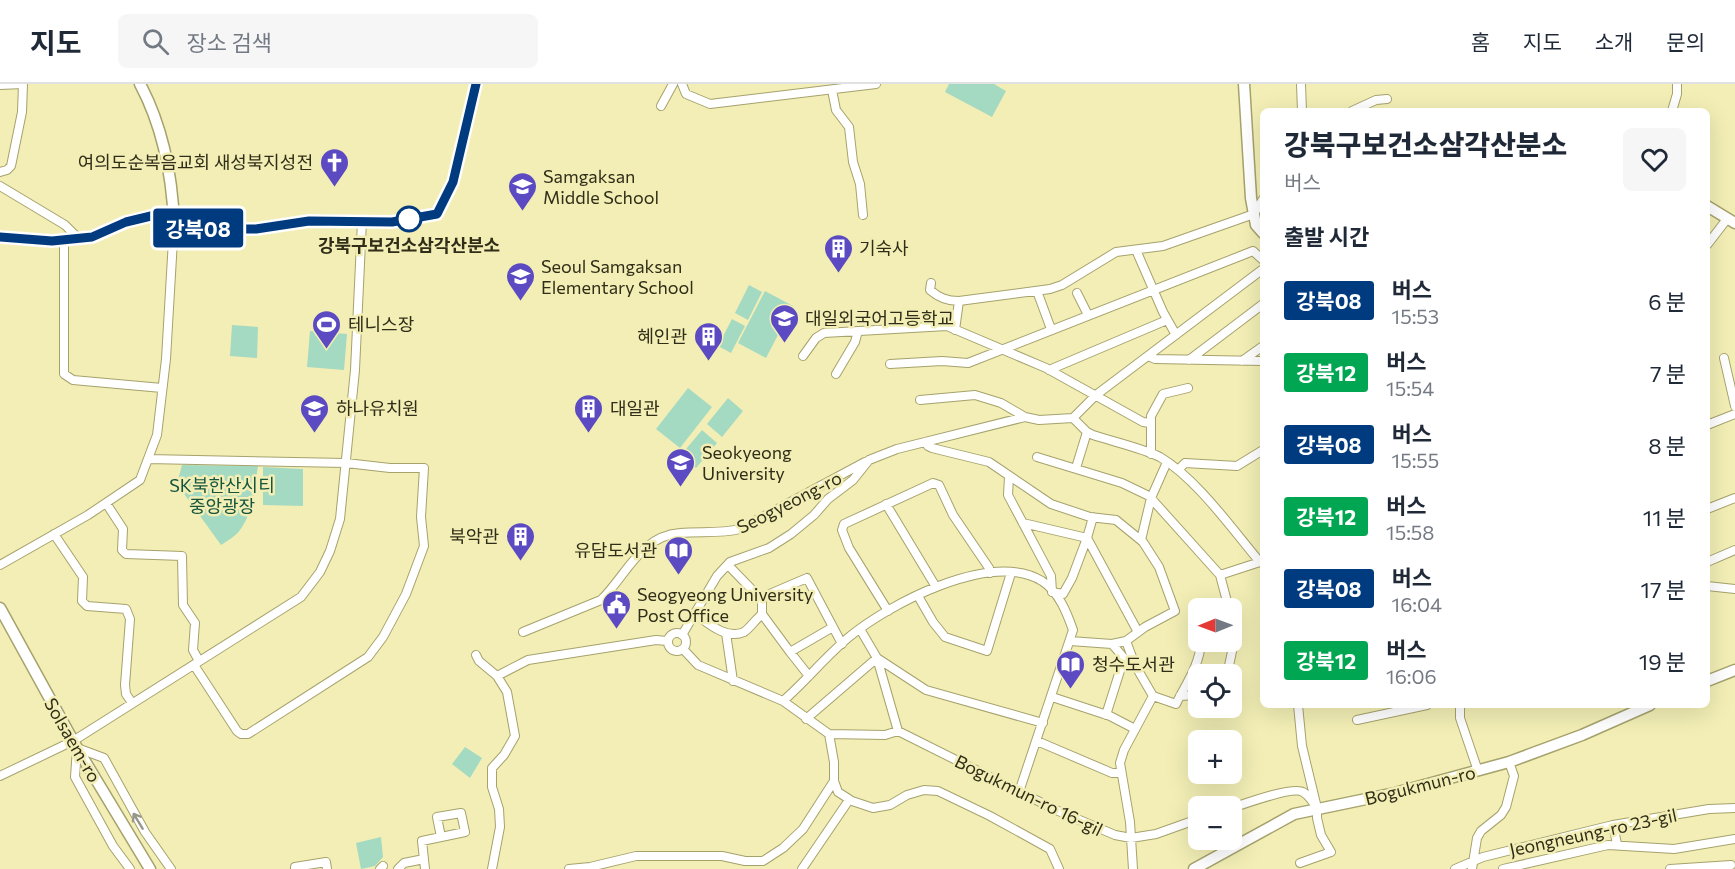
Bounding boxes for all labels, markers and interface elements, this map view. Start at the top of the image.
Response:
search box [118,14,538,68]
text: 지도 [30,25,82,59]
icon: search [139,25,172,58]
text: 장소 검색 [187,29,272,56]
text: 홈 [1471,29,1490,54]
text: 지도 [1523,29,1562,54]
text: 소개 [1595,29,1633,54]
text: 문의 [1666,29,1705,54]
text: 강북구보건소삼각산분소 [1284,127,1567,161]
button: heart [1623,128,1686,191]
church icon: 여의도순복음교회 새성북지성전 [318,146,350,188]
place label: 여의도순복음교회 새성북지성전 [78,151,313,173]
place label: Samgaksan Middle School [543,165,659,208]
school or university icon: Samgaksan Middle School [506,170,538,212]
text: 버스 [1284,170,1321,194]
marker: 강북구보건소삼각산분소 [396,206,422,232]
line badge: 강북08 [156,208,240,248]
text: 강북08 [165,216,231,241]
text: 출발 시간 [1284,223,1369,250]
building icon: 기숙사 [822,232,854,274]
place label: 강북구보건소삼각산분소 [318,234,500,256]
place label: 기숙사 [859,237,909,259]
place label: Seoul Samgaksan Elementary School [541,255,694,298]
school or university icon: Seoul Samgaksan Elementary School [504,260,536,302]
text: 버스 [1392,276,1432,303]
text: 강북08 [1296,288,1362,313]
text: 6 분 [1648,288,1686,315]
school or university icon: 대일외국어고등학교 [768,302,800,344]
text: 15:53 [1392,304,1439,328]
place label: 대일외국어고등학교 [805,307,954,329]
sports icon: 테니스장 [311,308,343,350]
place label: 테니스장 [348,313,414,335]
building icon: 혜인관 [692,320,724,362]
place label: 혜인관 [637,325,687,347]
text: 버스 [1386,348,1427,375]
text: 강북12 [1296,360,1356,385]
text: 7 분 [1650,360,1686,387]
text: 15:54 [1386,376,1434,400]
school or university icon: 하나유치원 [299,392,331,434]
building icon: 대일관 [573,392,605,434]
place label: 하나유치원 [336,397,419,419]
place label: 대일관 [610,397,660,419]
text: 버스 [1392,420,1432,447]
text: 강북08 [1296,432,1362,457]
text: 8 분 [1648,432,1686,459]
place label: Seokyeong University [702,441,792,484]
school or university icon: Seokyeong University [665,446,697,488]
text: 15:55 [1392,448,1439,472]
street label: Seogyeong-ro [733,466,845,538]
park label: SK북한산시티 중앙광장 [169,474,275,517]
text: 버스 [1386,492,1427,519]
text: 강북12 [1296,504,1356,529]
text: 11 분 [1643,504,1686,531]
building icon: 북악관 [504,520,536,562]
text: 15:58 [1386,520,1434,544]
place label: 북악관 [449,525,499,547]
library icon: 유담도서관 [662,534,694,576]
place label: 유담도서관 [574,539,657,561]
text: 버스 [1392,564,1432,591]
text: 강북08 [1296,576,1362,601]
text: 17 분 [1641,576,1686,603]
place label: Seogyeong University Post Office [637,583,813,626]
public building icon: Seogyeong University Post Office [600,588,632,630]
text: 16:04 [1392,592,1442,616]
north arrow [1188,598,1242,652]
map controls [1188,598,1242,850]
text: 버스 [1386,636,1427,663]
library icon: 청수도서관 [1055,648,1087,690]
text: 강북12 [1296,648,1356,673]
text: 19 분 [1639,648,1686,675]
place label: 청수도서관 [1092,653,1175,675]
button: locate [1188,664,1242,718]
text: 16:06 [1386,664,1437,688]
street label: Solsaem-ro [40,694,106,786]
button: + [1188,730,1242,784]
street label: Bogukmun-ro 16-gil [951,750,1107,840]
street label: Bogukmun-ro [1362,761,1478,809]
button: − [1188,796,1242,850]
street label: Jeongneung-ro 23-gil [1507,804,1679,860]
one-way arrow [132,813,144,830]

